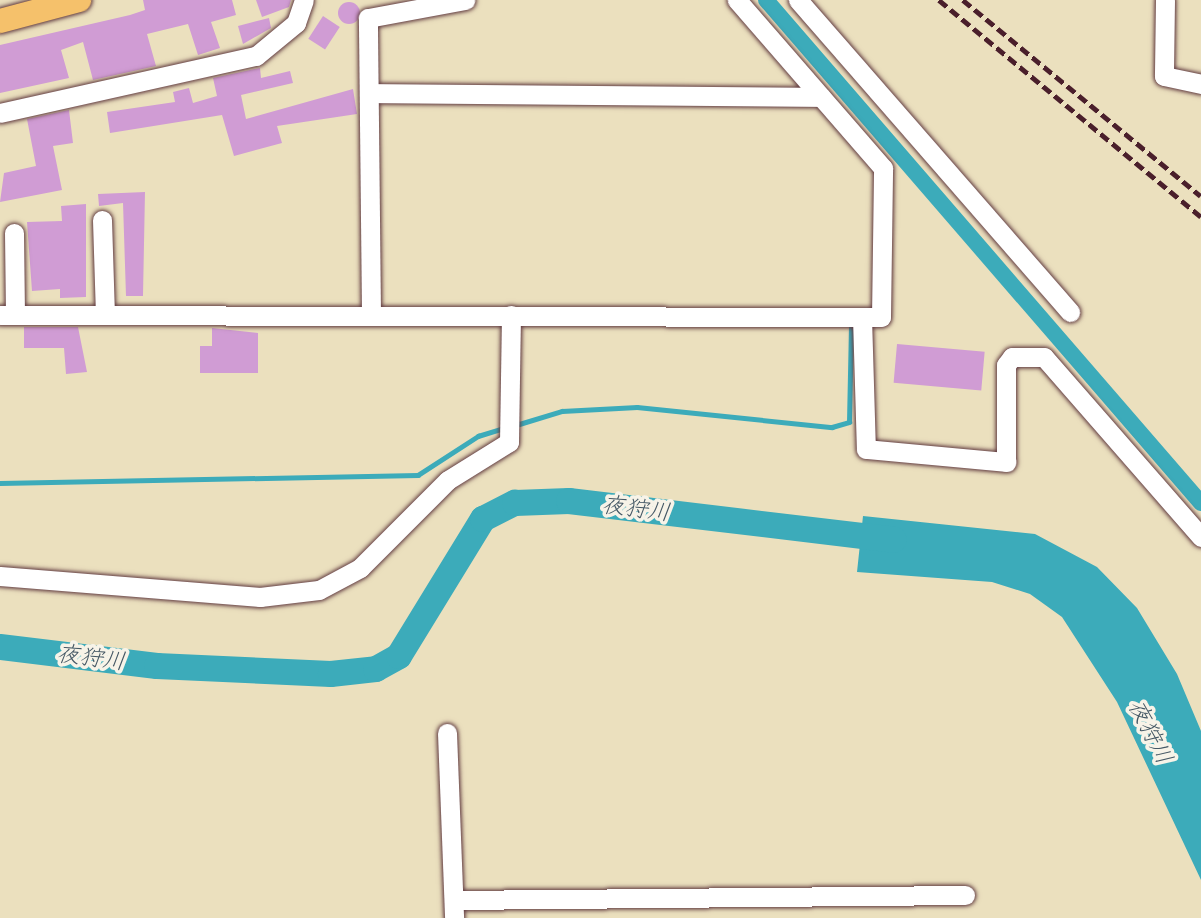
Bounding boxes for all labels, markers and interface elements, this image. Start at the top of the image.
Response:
water label: 夜狩川 [600,491,672,527]
water label: 夜狩川 [55,640,127,676]
water label: 夜狩川 [1122,695,1178,769]

